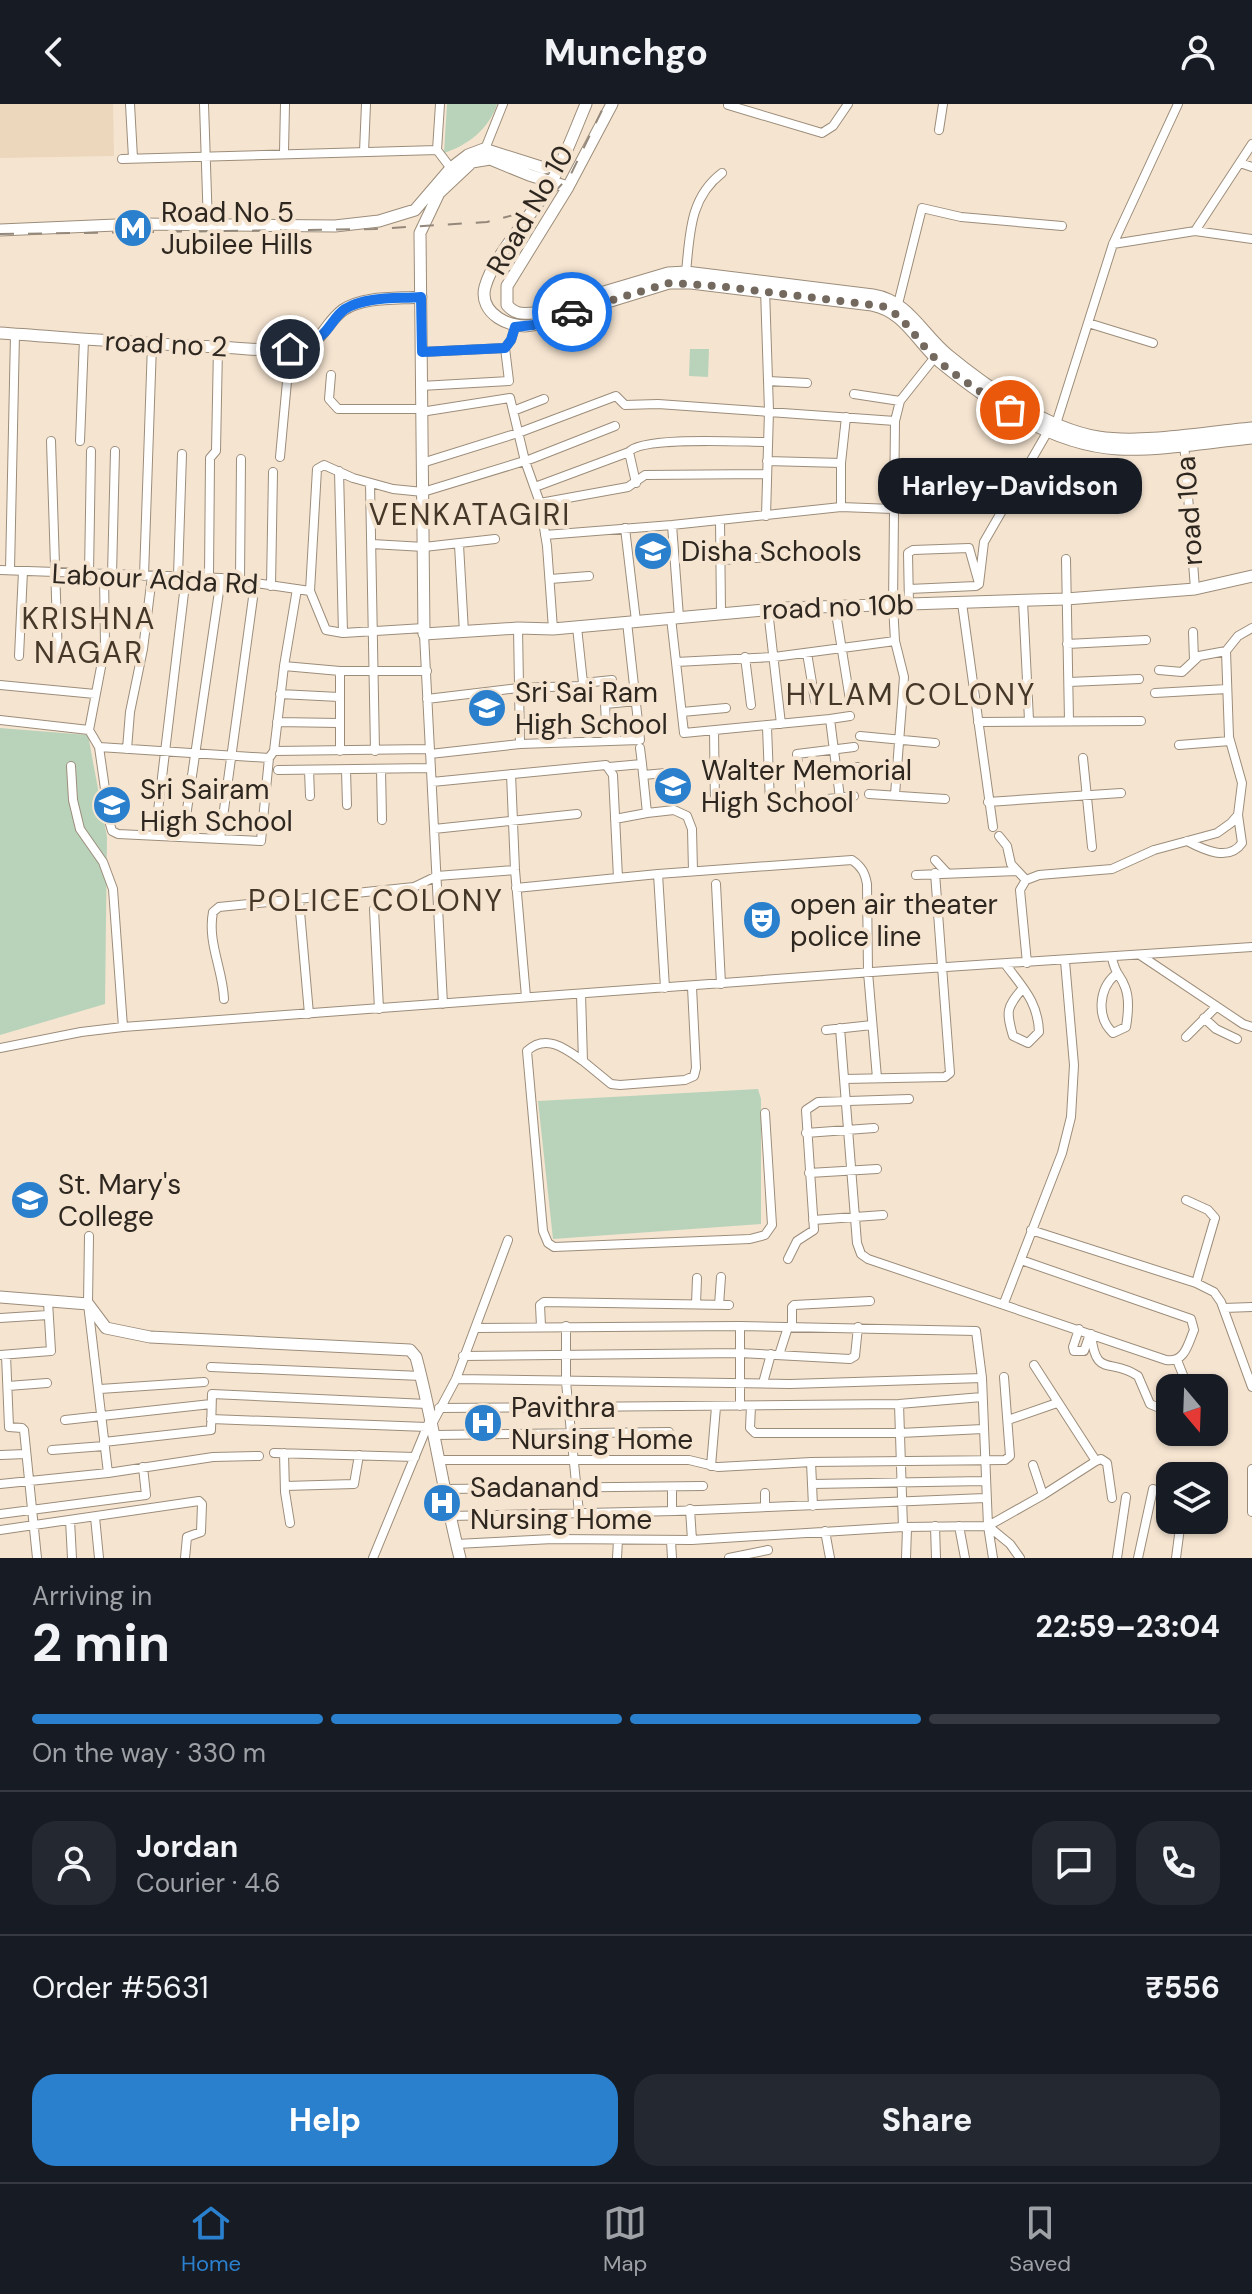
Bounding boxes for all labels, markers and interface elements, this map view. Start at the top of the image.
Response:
text: Munchgo [544,29,708,76]
icon: back [32,30,76,74]
icon: person [1176,30,1220,74]
street label: Road No 10 [478,138,582,282]
place label: Road No 5 Jubilee Hills [161,194,313,263]
metro station icon: Road No 5 Jubilee Hills [112,207,154,249]
courier [532,272,612,352]
icon: car [550,290,594,334]
pin [256,315,324,383]
street label: road no 2 [104,322,228,366]
icon: home [268,327,312,371]
pin [976,376,1044,444]
icon: bag [988,388,1032,432]
street label: road 10a [1167,455,1211,567]
callout: Harley-Davidson [878,458,1142,514]
text: Harley-Davidson [902,469,1118,503]
district label: VENKATAGIRI [369,495,571,534]
school or university icon: Disha Schools [632,530,674,572]
place label: Disha Schools [681,533,862,570]
street label: Labour Adda Rd [51,555,259,603]
street label: road no 10b [761,586,915,628]
district label: KRISHNA NAGAR [22,599,156,672]
place label: Sri Sai Ram High School [515,674,668,743]
district label: HYLAM COLONY [786,675,1036,714]
school or university icon: Sri Sai Ram High School [466,687,508,729]
place label: Walter Memorial High School [701,752,912,821]
school or university icon: Walter Memorial High School [652,765,694,807]
place label: Sri Sairam High School [140,771,293,840]
school or university icon: Sri Sairam High School [91,784,133,826]
district label: POLICE COLONY [248,881,504,920]
place label: open air theater police line [790,886,998,955]
theatre icon: open air theater police line [741,899,783,941]
place label: St. Mary's College [58,1166,181,1235]
school or university icon: St. Mary's College [9,1179,51,1221]
north arrow [1156,1374,1228,1446]
map controls [1156,1374,1228,1534]
place label: Pavithra Nursing Home [511,1389,693,1458]
hospital icon: Pavithra Nursing Home [462,1402,504,1444]
button: layers [1156,1462,1228,1534]
place label: Sadanand Nursing Home [470,1469,652,1538]
hospital icon: Sadanand Nursing Home [421,1482,463,1524]
text: Arriving in [32,1579,152,1613]
text: 22:59–23:04 [1035,1607,1220,1646]
text: 2 min [32,1609,170,1677]
text: On the way · 330 m [32,1736,266,1770]
button: person [32,1821,116,1905]
button: chat [1032,1821,1116,1905]
button: phone [1136,1821,1220,1905]
text: Jordan [136,1827,238,1866]
text: Courier · 4.6 [136,1866,281,1900]
text: Order #5631 [32,1968,209,2007]
text: ₹556 [1145,1968,1220,2007]
button: Help [32,2074,618,2166]
button: Share [634,2074,1220,2166]
tab: Home [181,2201,241,2278]
tab: Map [603,2201,647,2278]
tab: Saved [1009,2201,1071,2278]

